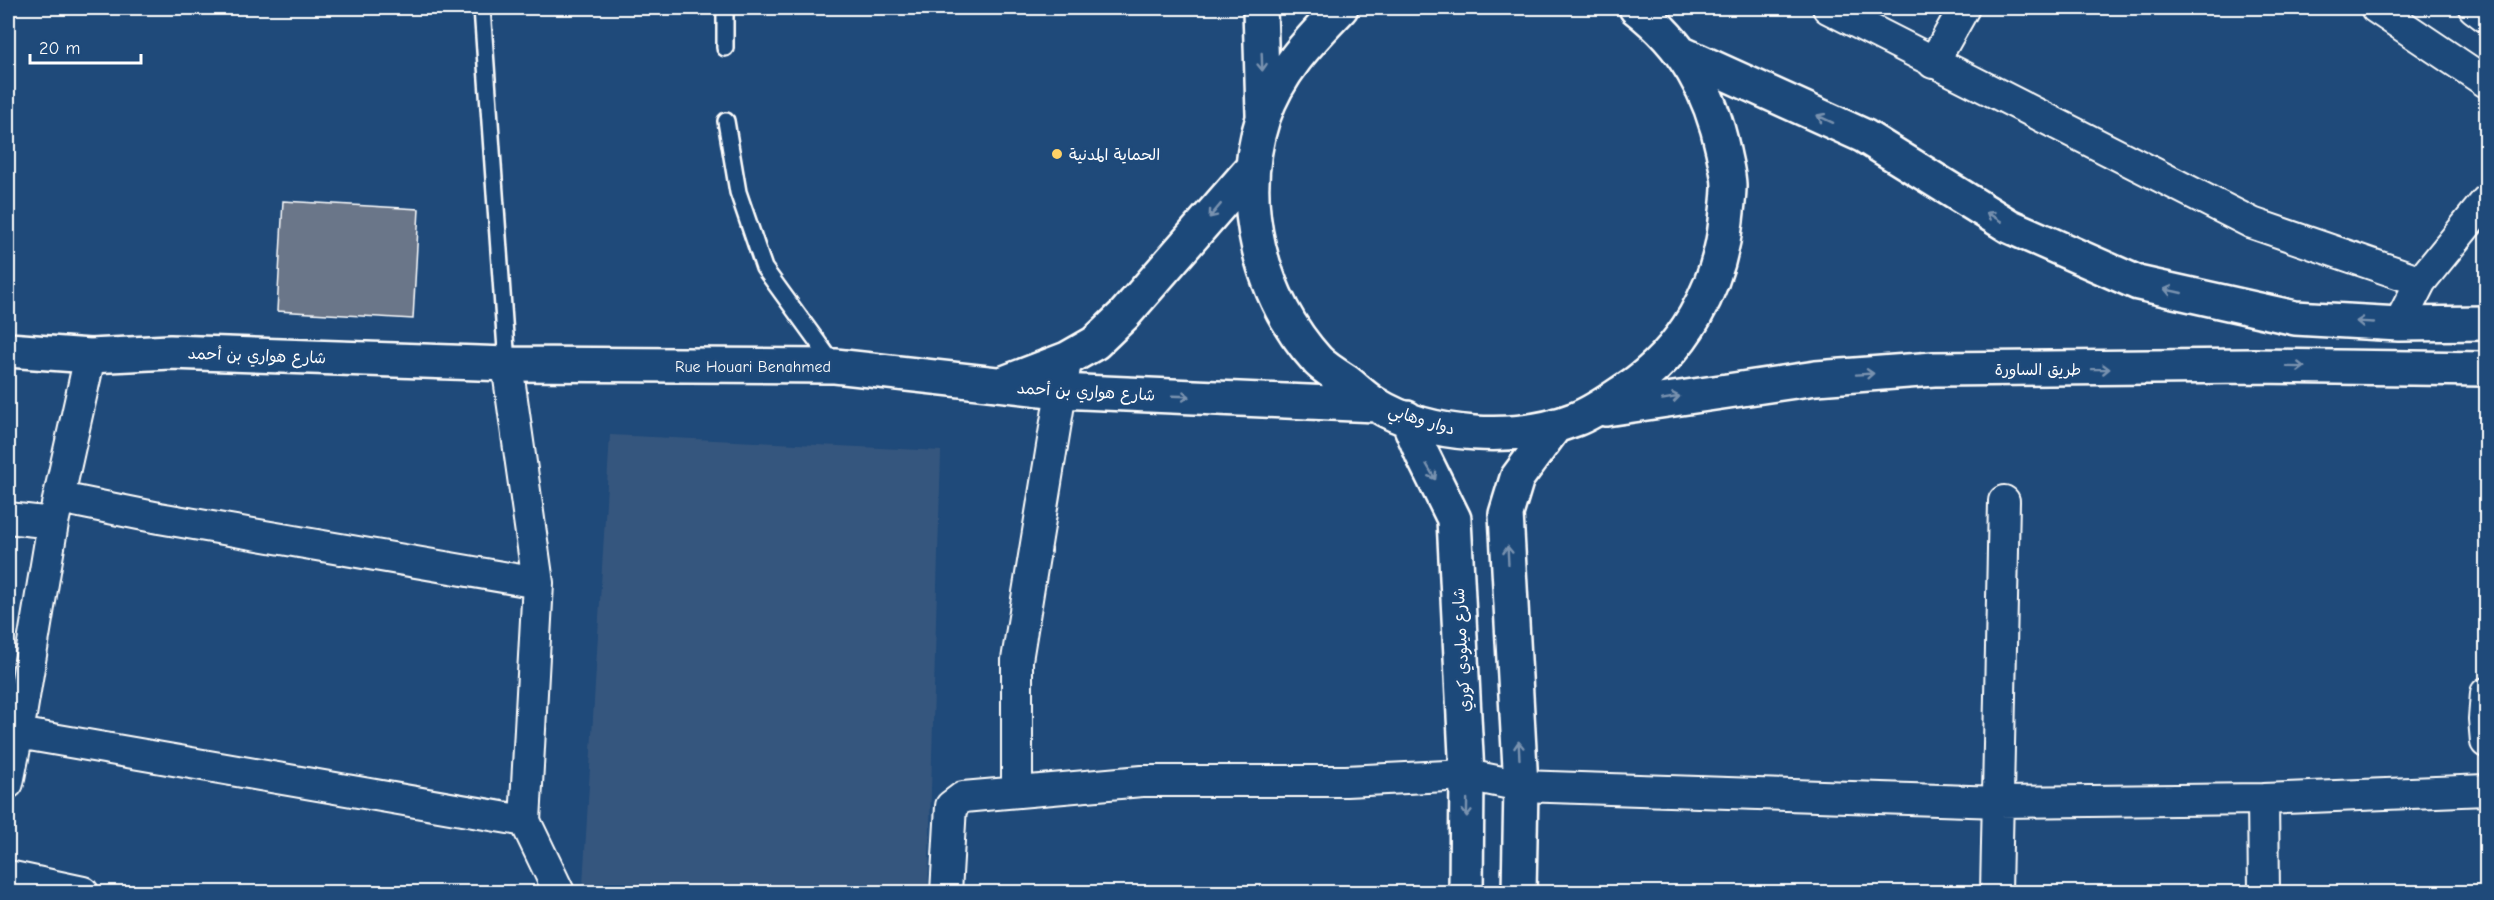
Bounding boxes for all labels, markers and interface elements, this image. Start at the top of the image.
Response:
scale bar [30,27,141,65]
text: 20 m [39,38,80,59]
one-way arrow [1256,52,1267,72]
one-way arrow [1817,112,1835,124]
place label: الحماية المدنية [1069,146,1160,164]
marker: الحماية المدنية [1050,147,1064,161]
one-way arrow [1208,203,1222,218]
one-way arrow [1986,210,2003,222]
one-way arrow [2164,285,2183,296]
one-way arrow [2356,317,2376,328]
street label: شارع هواري بن أحمد [187,345,326,369]
street label: Rue Houari Benahmed [675,358,831,376]
street label: طريق الساورة [1995,361,2081,379]
one-way arrow [2286,361,2306,373]
one-way arrow [2091,363,2111,375]
one-way arrow [1854,369,1874,380]
street label: شارع هواري بن أحمد [1016,379,1156,407]
one-way arrow [1170,391,1190,402]
one-way arrow [1661,392,1681,403]
street label: دوار وهابي [1385,401,1457,443]
one-way arrow [1426,463,1438,480]
one-way arrow [1503,546,1514,566]
street label: شارع ميلودي كوري [1450,587,1476,712]
one-way arrow [1514,741,1525,761]
one-way arrow [1461,798,1473,818]

